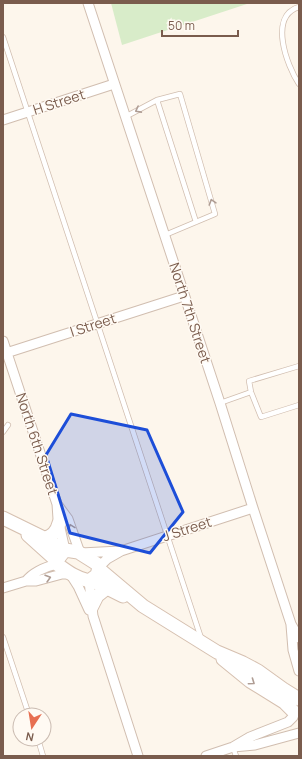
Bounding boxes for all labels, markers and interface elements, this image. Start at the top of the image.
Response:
scale bar [162,12,238,38]
text: 50 m [168,17,195,34]
street label: H Street [30,84,88,119]
one-way arrow [135,106,142,113]
one-way arrow [208,198,217,205]
street label: North 7th Street [165,260,216,366]
street label: I Street [67,308,119,341]
street label: North 6th Street [12,390,63,498]
street label: J Street [160,512,214,545]
one-way arrow [67,523,76,530]
one-way arrow [44,574,51,583]
one-way arrow [248,677,255,685]
north arrow [12,707,52,747]
text: N [24,729,35,745]

